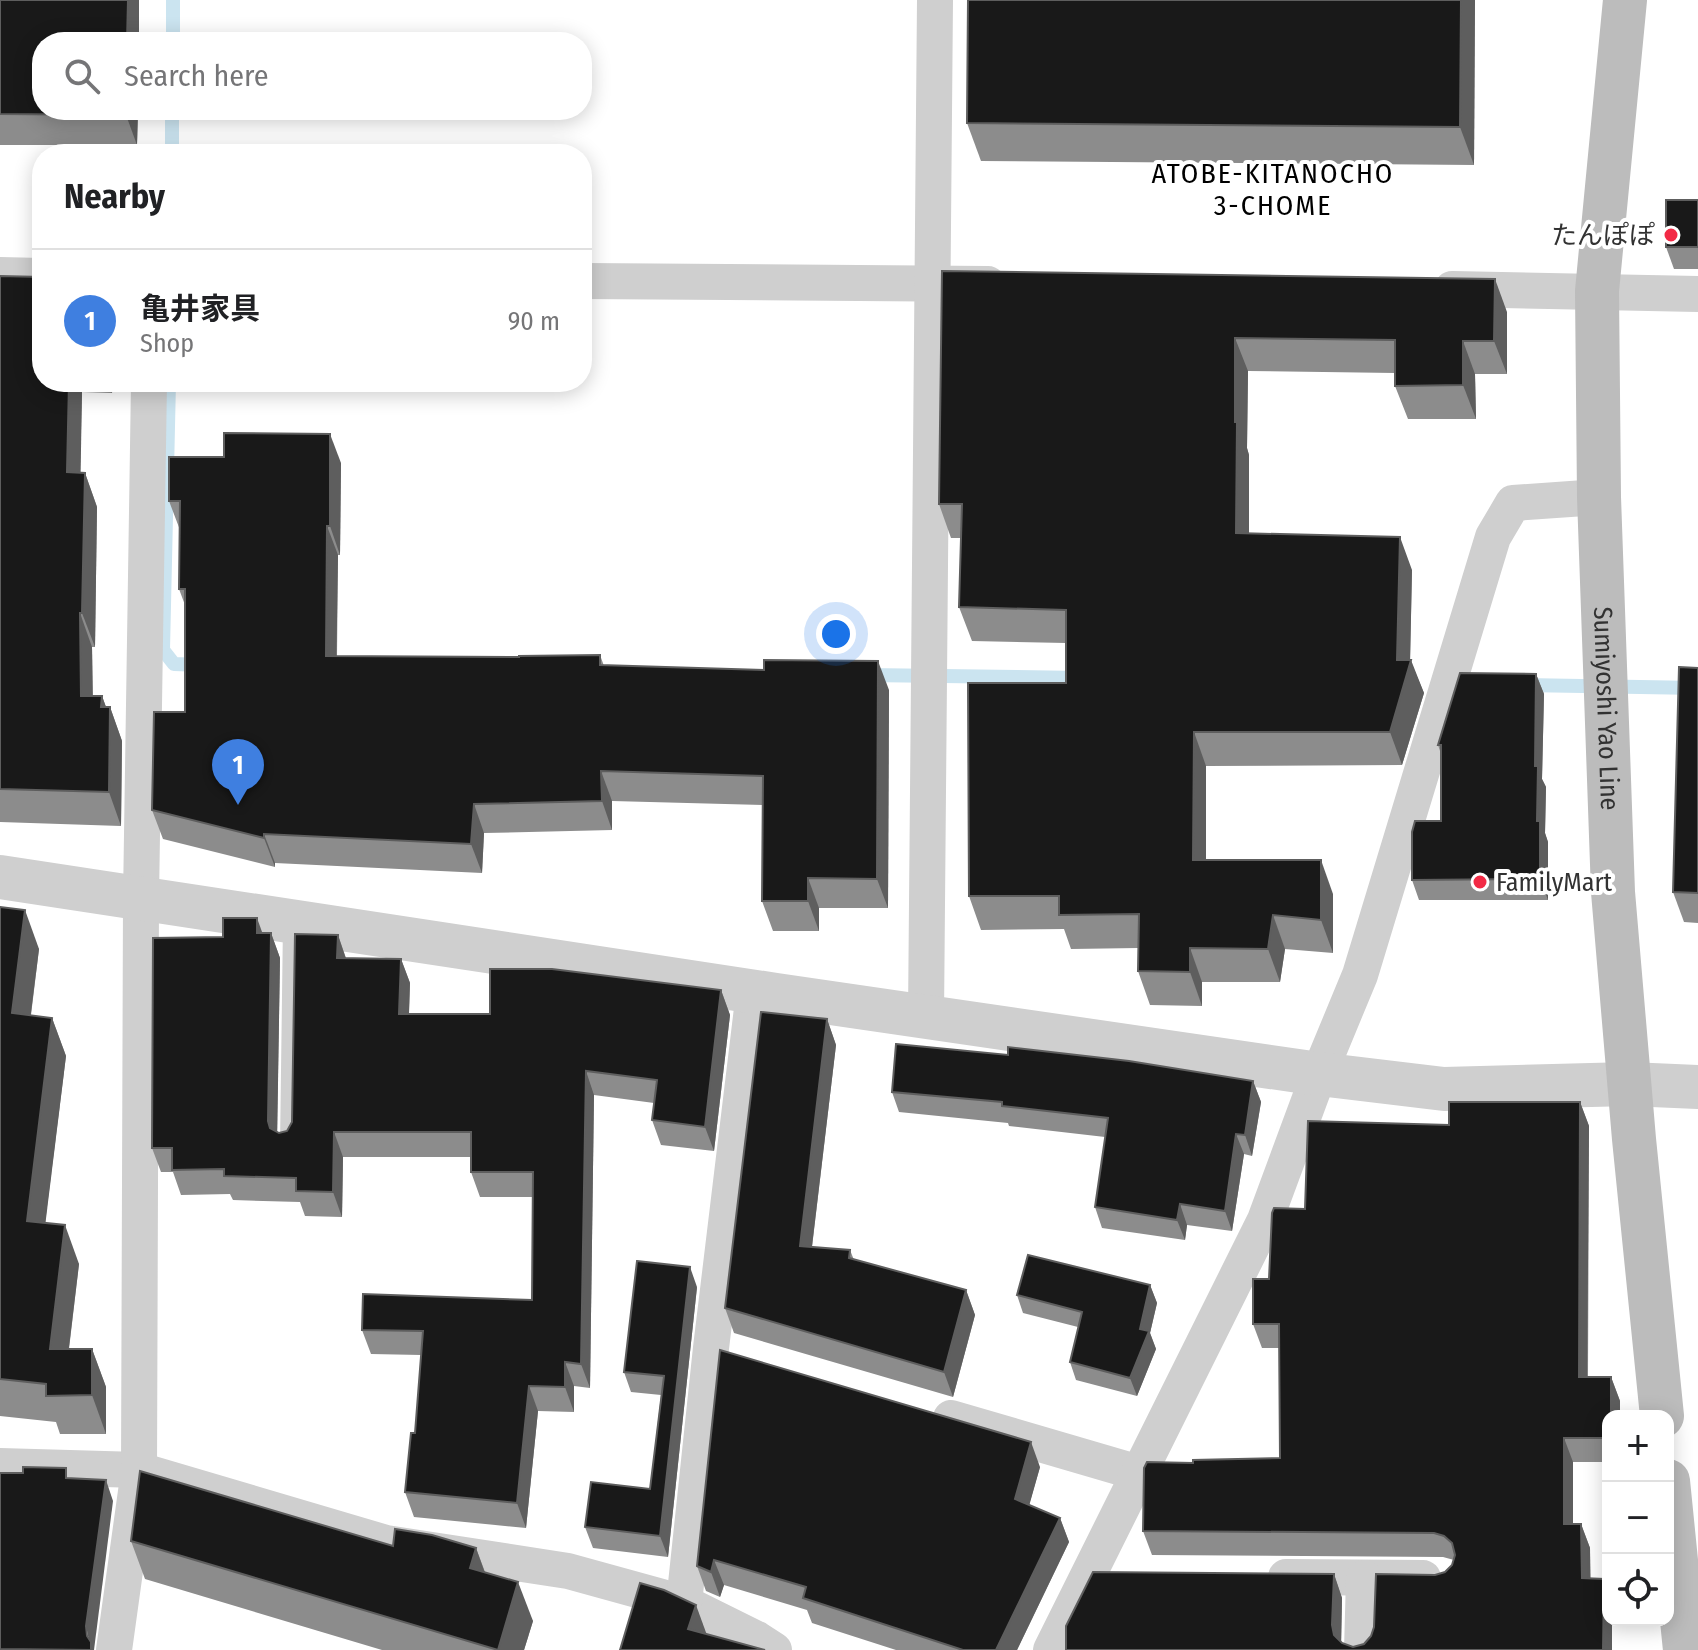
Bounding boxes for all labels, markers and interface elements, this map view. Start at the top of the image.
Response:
search box [32,32,592,120]
icon: search [60,54,104,98]
text: Search here [124,58,269,94]
district label: ATOBE-KITANOCHO 3-CHOME [1152,157,1394,222]
text: Nearby [64,176,165,217]
place label: たんぽぽ [1551,220,1655,251]
marker: たんぽぽ [1662,226,1680,244]
text: 亀井家具 [140,291,260,327]
text: 1 [85,306,96,337]
text: 90 m [508,306,560,337]
text: Shop [140,328,194,359]
street label: Sumiyoshi Yao Line [1587,606,1625,811]
your location [816,614,856,654]
pin: 1 [212,739,264,805]
place label: FamilyMart [1496,867,1613,898]
marker: FamilyMart [1471,873,1489,891]
map controls [1602,1410,1674,1626]
button: + [1602,1410,1674,1482]
button: − [1602,1482,1674,1554]
button: locate [1602,1554,1674,1626]

